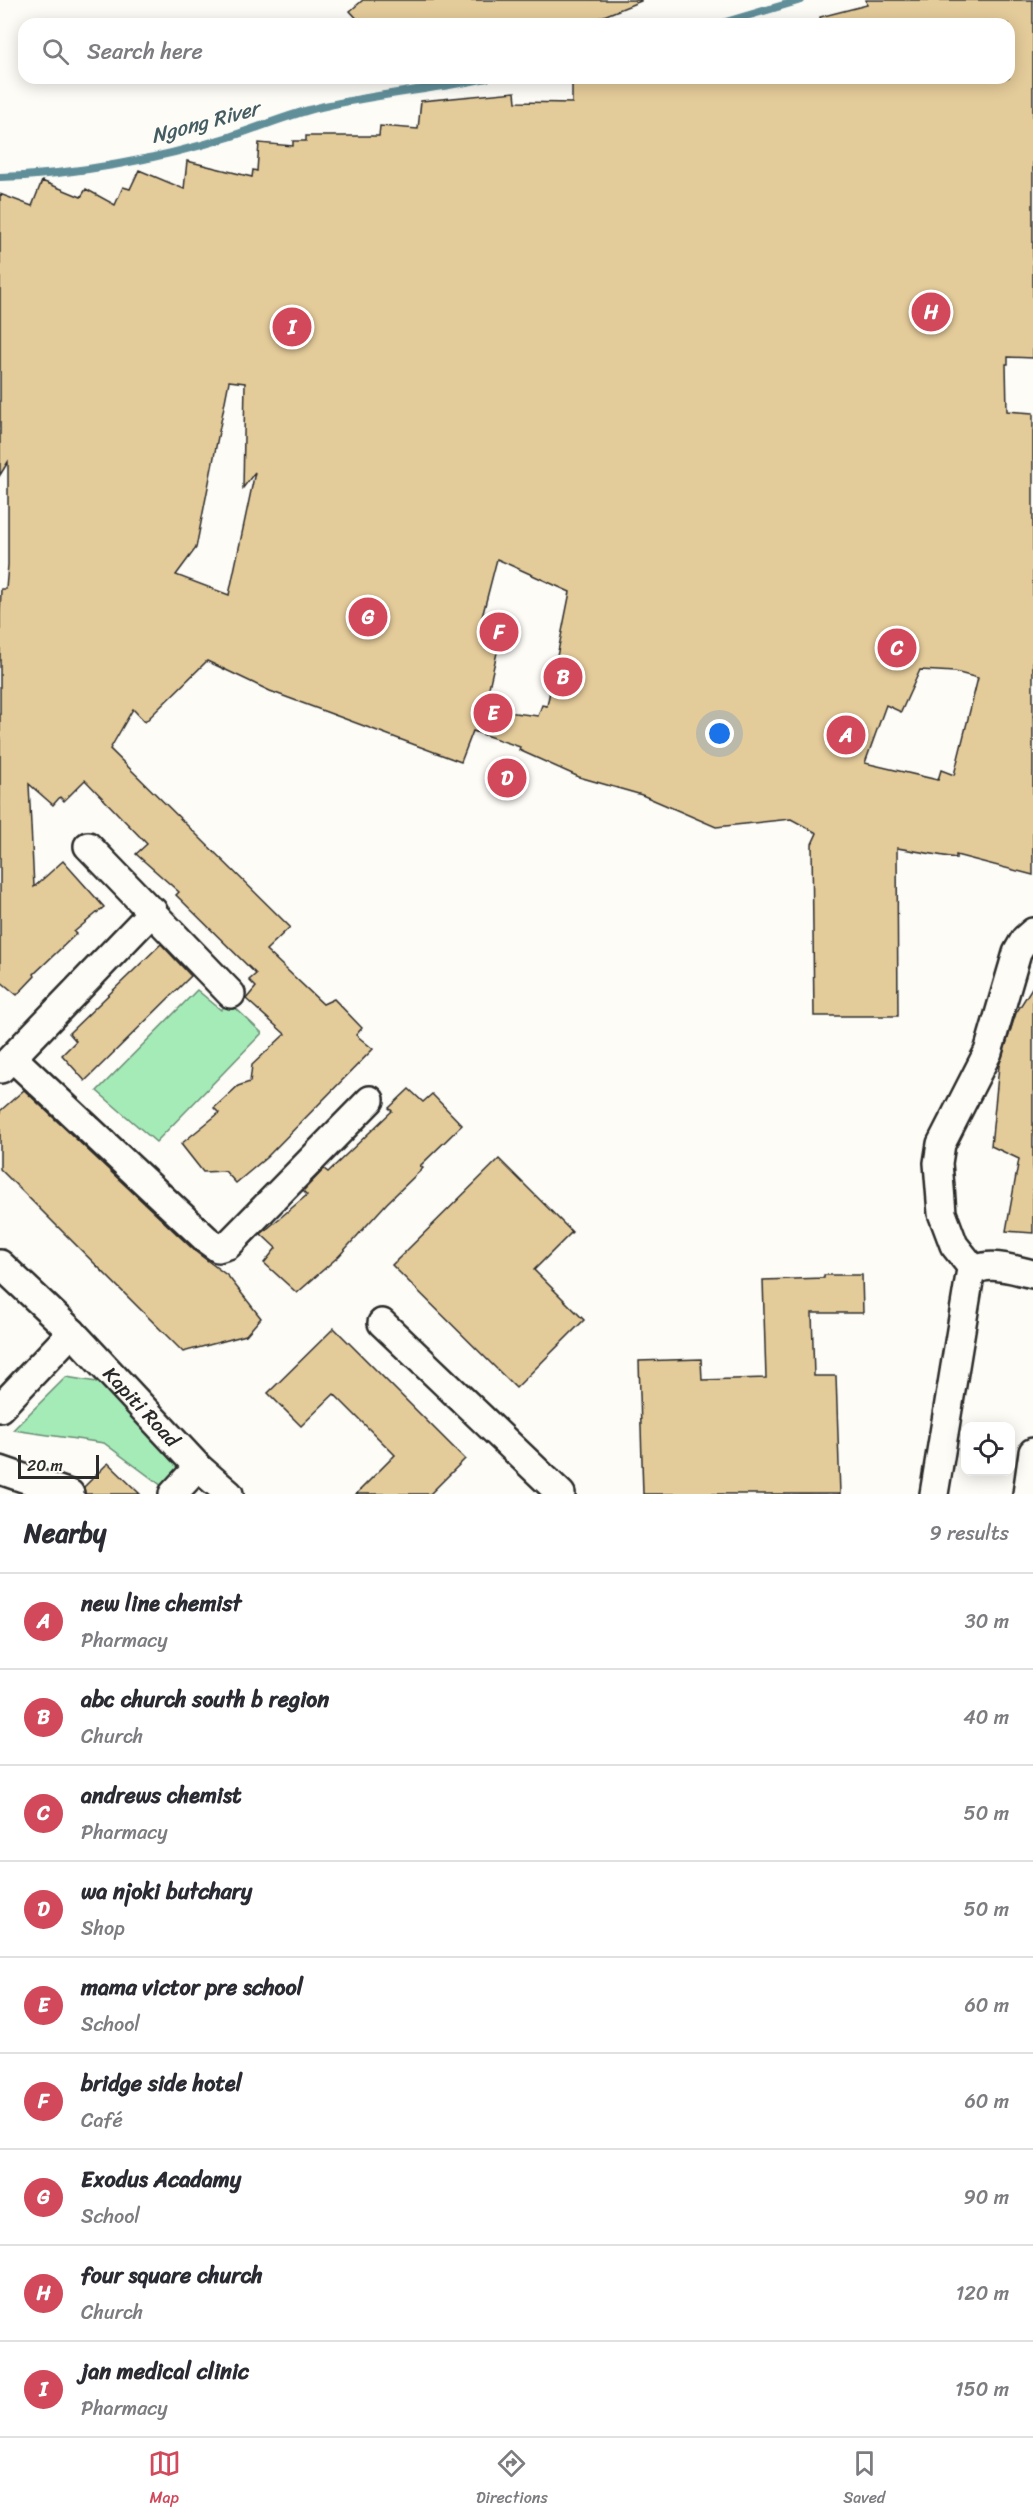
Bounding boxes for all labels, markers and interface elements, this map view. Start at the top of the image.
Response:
search box [18,18,1015,84]
text: Search here [87,32,203,71]
icon: search [39,35,72,68]
water label: Ngong River [147,88,267,155]
pin: H [912,290,950,334]
pin: I [272,304,312,350]
pin: G [348,594,388,640]
pin: F [480,610,518,654]
pin: C [878,626,916,670]
pin: B [544,654,582,700]
pin: E [474,690,512,736]
pin: A [826,712,866,758]
your location [705,719,734,748]
pin: D [488,756,526,800]
street label: Kapiti Road [94,1358,190,1456]
map controls [961,1422,1015,1476]
button: locate [961,1422,1015,1476]
text: 20 m [27,1451,63,1480]
scale bar [18,1452,99,1480]
text: Nearby [24,1510,106,1556]
text: 9 results [929,1516,1009,1551]
text: new line chemist [81,1584,241,1623]
text: A [37,1604,50,1639]
text: 30 m [965,1604,1009,1639]
text: Pharmacy [81,1623,168,1658]
text: abc church south b region [81,1680,329,1719]
text: B [37,1700,50,1735]
text: 40 m [963,1700,1009,1735]
text: Church [81,1719,143,1754]
text: andrews chemist [81,1776,242,1815]
text: C [37,1796,50,1831]
text: 50 m [964,1796,1009,1831]
text: Pharmacy [81,1815,168,1850]
text: wa njoki butchary [81,1872,252,1911]
text: D [38,1892,49,1927]
text: 50 m [964,1892,1009,1927]
text: Shop [81,1911,125,1946]
text: mama victor pre school [81,1968,303,2007]
text: E [38,1988,49,2023]
text: 60 m [964,1988,1009,2023]
text: School [81,2007,140,2042]
text: bridge side hotel [81,2064,242,2103]
text: F [38,2084,49,2119]
text: 60 m [964,2084,1009,2119]
text: Café [81,2103,123,2138]
text: Exodus Acadamy [81,2160,241,2199]
text: G [37,2180,50,2215]
text: 90 m [964,2180,1009,2215]
text: School [81,2199,140,2234]
text: four square church [81,2256,263,2295]
text: H [36,2276,51,2311]
text: 120 m [956,2276,1009,2311]
text: Church [81,2295,143,2330]
text: jan medical clinic [81,2352,249,2391]
text: I [40,2372,47,2407]
text: 150 m [955,2372,1009,2407]
text: Pharmacy [81,2391,168,2426]
tab: Map [148,2447,181,2512]
tab: Directions [476,2447,548,2512]
tab: Saved [843,2447,885,2512]

